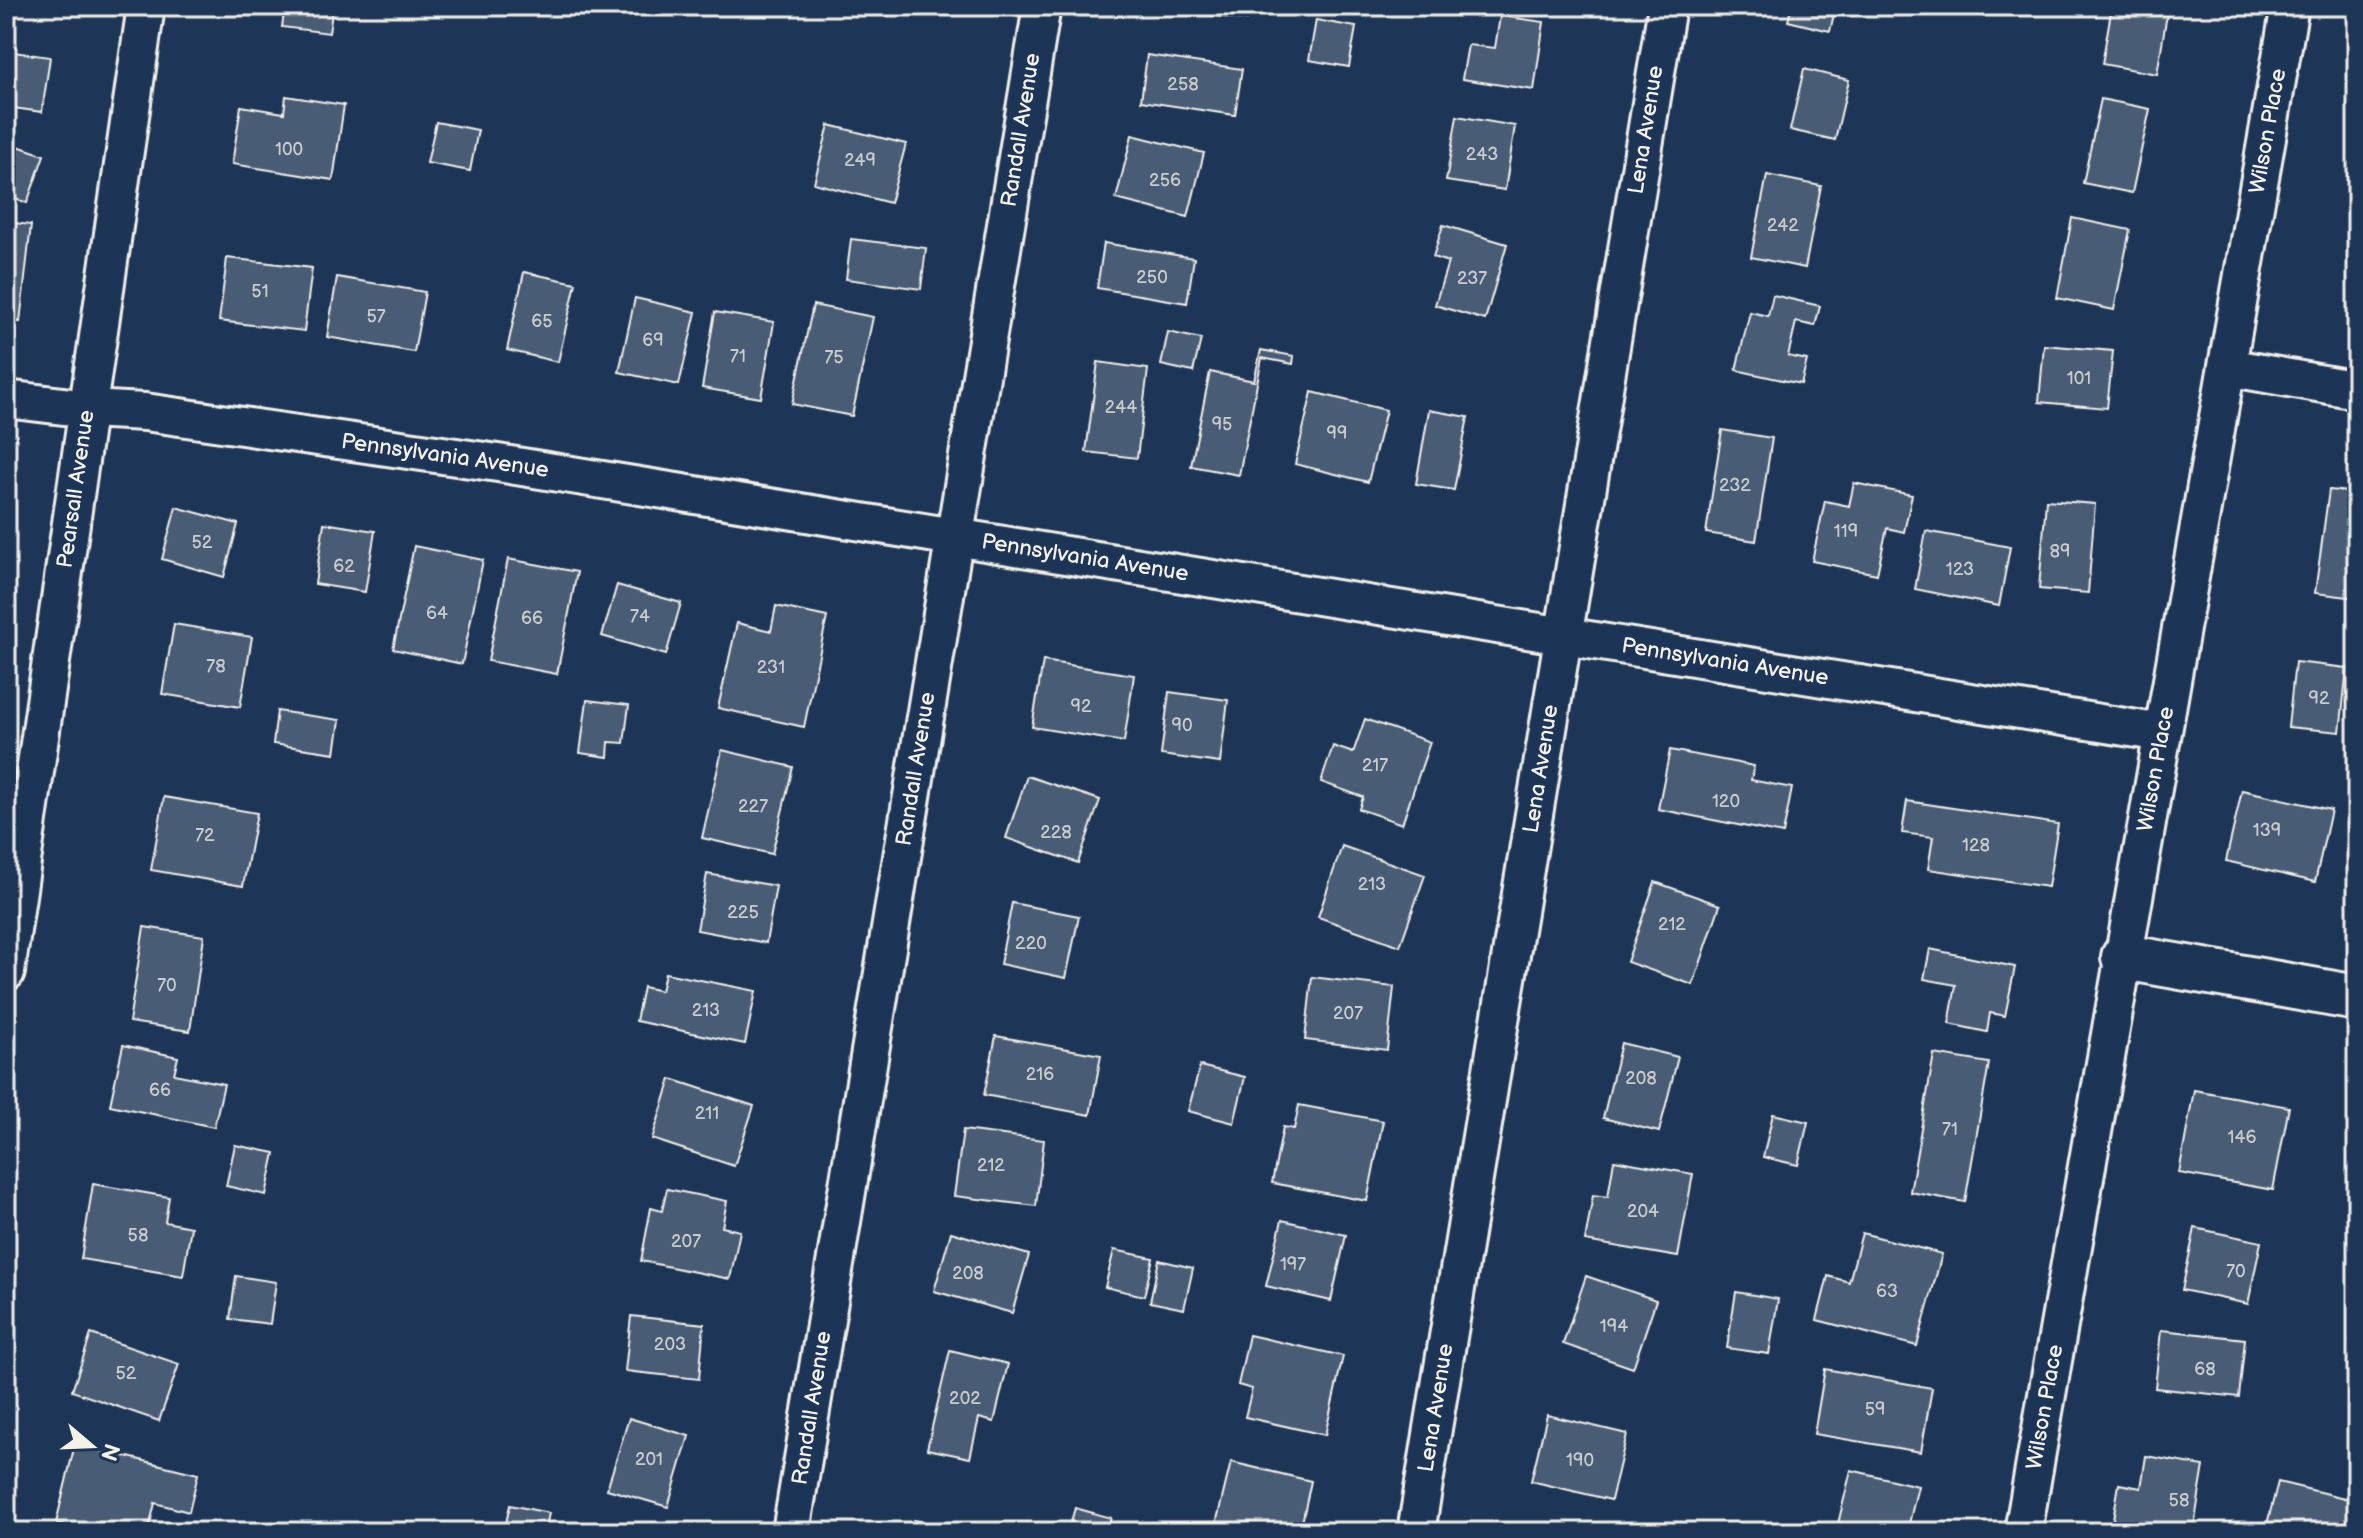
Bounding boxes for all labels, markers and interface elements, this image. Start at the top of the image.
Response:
street label: Randall Avenue [996,51,1046,209]
street label: Lena Avenue [1623,64,1669,196]
street label: Wilson Place [2244,66,2292,196]
house number: 258 [1167,74,1199,95]
house number: 100 [275,139,303,160]
house number: 243 [1466,144,1498,165]
house number: 249 [844,150,876,171]
house number: 256 [1149,170,1181,191]
house number: 242 [1767,215,1799,236]
house number: 250 [1136,267,1168,288]
house number: 237 [1457,268,1487,289]
house number: 51 [251,281,269,302]
house number: 57 [366,306,386,327]
house number: 65 [531,311,553,332]
house number: 69 [642,330,664,351]
house number: 71 [730,346,746,367]
house number: 75 [824,347,844,368]
house number: 101 [2067,368,2091,389]
house number: 244 [1105,397,1137,418]
street label: Pearsall Avenue [52,408,100,570]
house number: 95 [1212,414,1232,435]
house number: 99 [1327,423,1347,444]
street label: Pennsylvania Avenue [339,428,551,484]
house number: 232 [1719,475,1751,496]
house number: 119 [1834,521,1858,542]
street label: Pennsylvania Avenue [980,528,1190,588]
house number: 52 [192,532,213,553]
house number: 89 [2050,541,2070,562]
house number: 62 [333,556,355,577]
house number: 123 [1946,559,1974,580]
house number: 64 [426,603,448,624]
house number: 74 [630,606,650,627]
house number: 66 [521,608,543,629]
street label: Pennsylvania Avenue [1620,632,1830,692]
house number: 78 [206,656,226,677]
house number: 231 [757,657,785,678]
house number: 92 [2308,688,2330,709]
street label: Randall Avenue [891,690,941,848]
house number: 92 [1070,696,1092,717]
street label: Lena Avenue [1518,703,1564,835]
street label: Wilson Place [2132,704,2180,834]
house number: 90 [1172,715,1193,736]
house number: 217 [1362,755,1388,776]
house number: 120 [1712,791,1740,812]
house number: 227 [738,796,768,817]
house number: 139 [2253,820,2281,841]
house number: 228 [1040,822,1072,843]
house number: 72 [195,825,215,846]
house number: 128 [1962,835,1990,856]
house number: 213 [1358,874,1386,895]
house number: 225 [727,902,759,923]
house number: 212 [1658,914,1686,935]
house number: 220 [1015,933,1047,954]
house number: 70 [157,975,177,996]
house number: 213 [692,1000,720,1021]
house number: 207 [1333,1003,1363,1024]
house number: 216 [1026,1064,1054,1085]
house number: 208 [1625,1068,1657,1089]
house number: 66 [149,1080,171,1101]
house number: 211 [695,1103,719,1124]
house number: 71 [1942,1119,1958,1140]
house number: 146 [2228,1127,2256,1148]
house number: 212 [977,1155,1005,1176]
house number: 204 [1627,1201,1659,1222]
house number: 58 [128,1225,148,1246]
house number: 207 [671,1231,701,1252]
house number: 197 [1280,1254,1306,1275]
house number: 70 [2226,1261,2246,1282]
house number: 208 [952,1263,984,1284]
house number: 63 [1876,1281,1898,1302]
house number: 194 [1600,1316,1628,1337]
street label: Randall Avenue [787,1329,837,1487]
house number: 203 [654,1334,686,1355]
street label: Lena Avenue [1413,1342,1459,1474]
street label: Wilson Place [2021,1342,2069,1472]
house number: 68 [2194,1359,2216,1380]
house number: 52 [116,1363,137,1384]
house number: 202 [949,1388,981,1409]
house number: 59 [1865,1399,1885,1420]
north arrow [52,1406,132,1486]
text: N [94,1440,125,1464]
house number: 201 [635,1449,663,1470]
house number: 190 [1566,1450,1594,1471]
house number: 58 [2169,1490,2189,1511]

